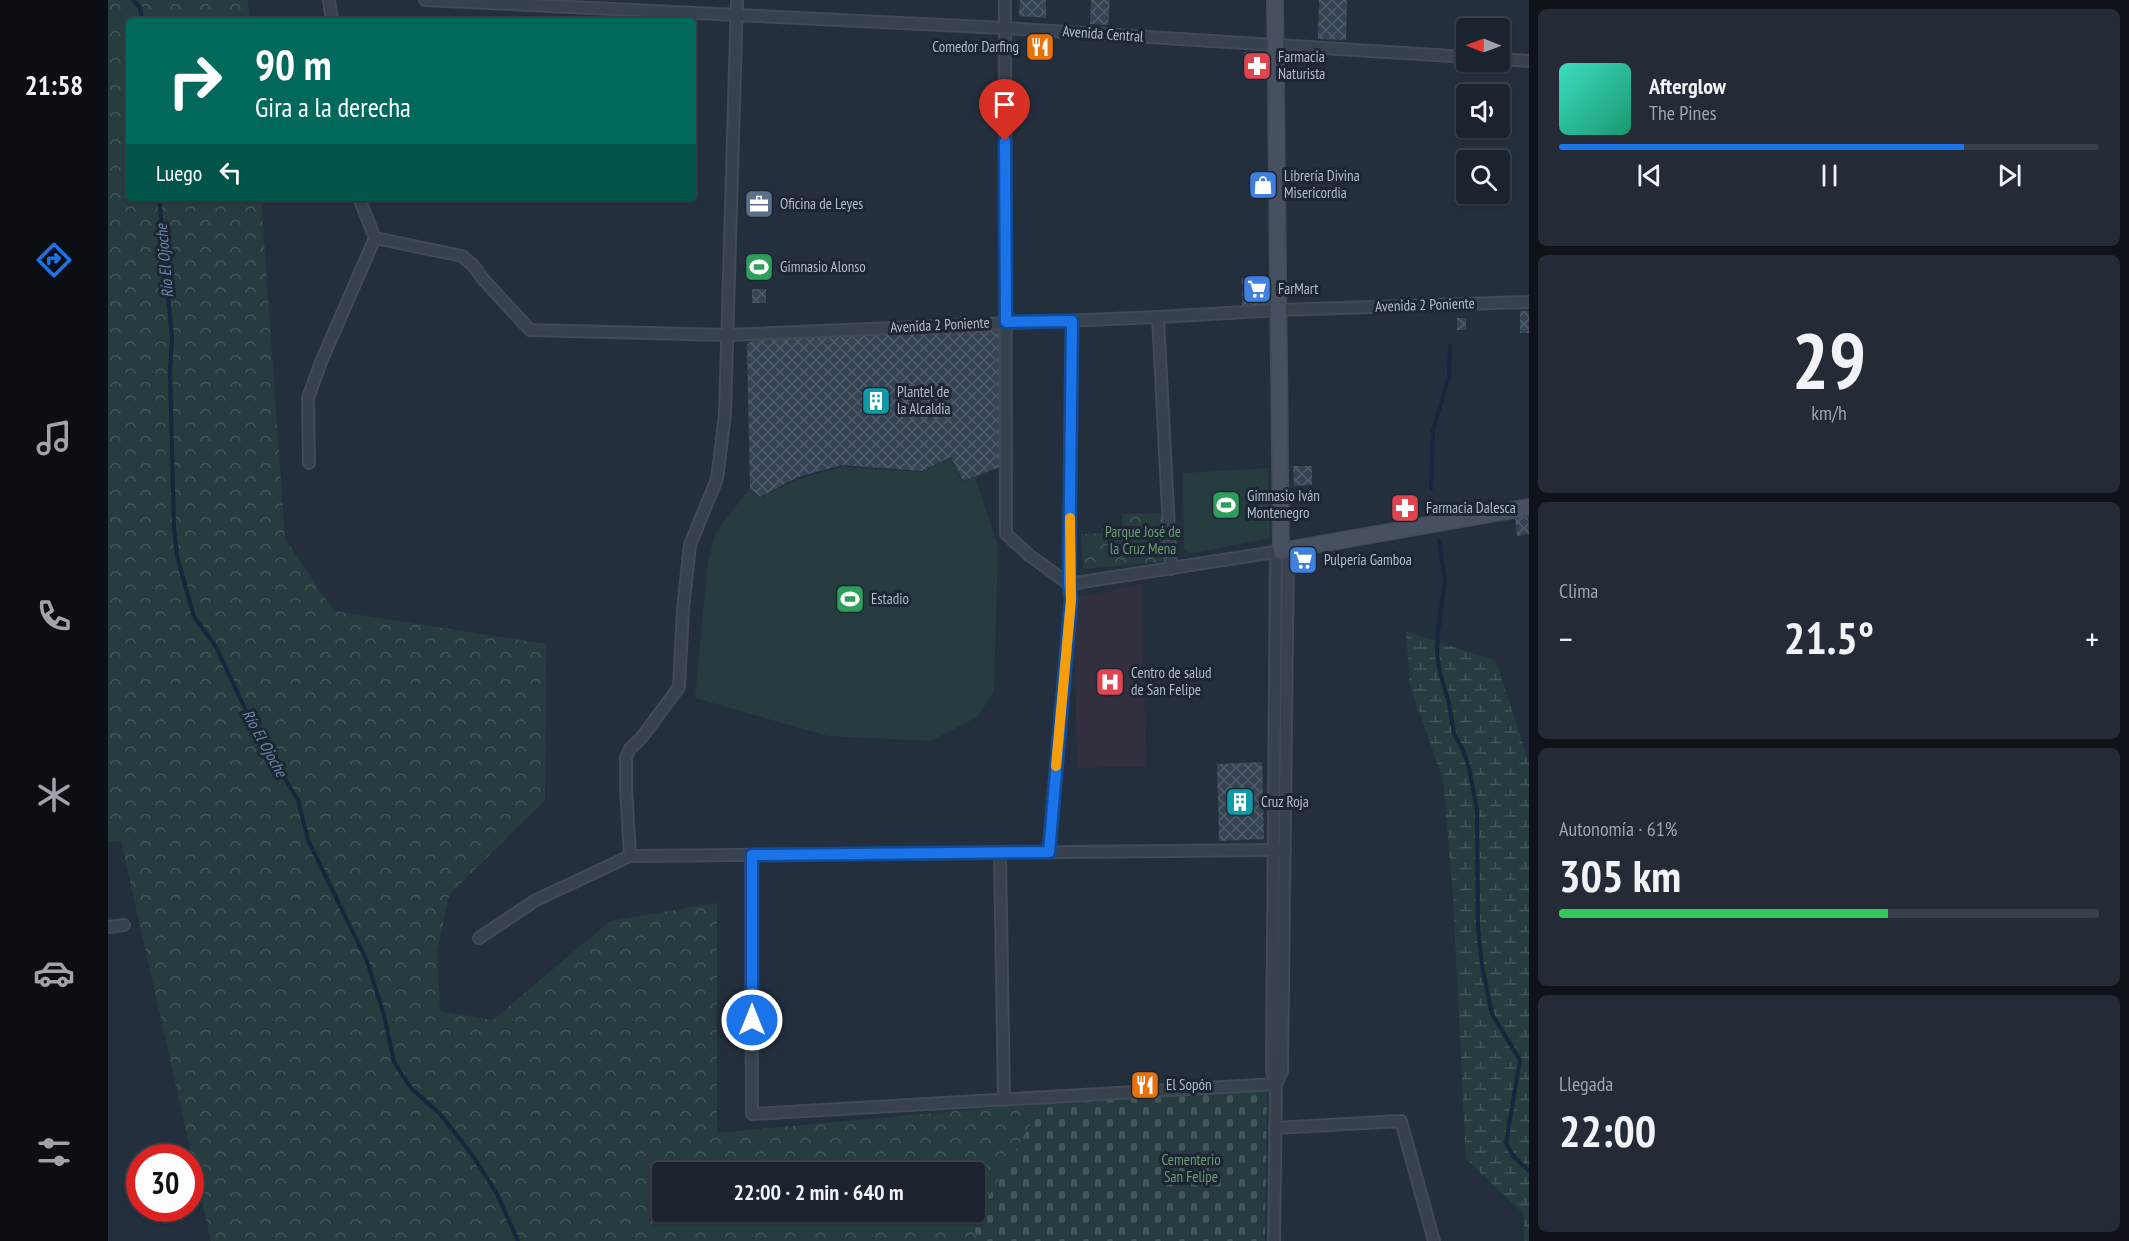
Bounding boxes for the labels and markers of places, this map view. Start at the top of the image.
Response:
restaurant icon: Comedor Darfing [1024,31,1056,63]
place label: Comedor Darfing [932,37,1019,56]
place label: Farmacia Naturista [1278,47,1325,83]
pharmacy icon: Farmacia Naturista [1241,50,1273,82]
pin [979,79,1030,141]
place label: Librería Divina Misericordia [1284,166,1360,202]
shop icon: Librería Divina Misericordia [1247,169,1279,201]
office icon: Oficina de Leyes [743,188,775,220]
place label: Oficina de Leyes [780,194,863,213]
sports icon: Gimnasio Alonso [743,251,775,283]
place label: Gimnasio Alonso [780,257,866,276]
supermarket icon: FarMart [1241,273,1273,305]
place label: FarMart [1278,279,1318,298]
place label: Plantel de la Alcaldia [897,382,950,418]
building icon: Plantel de la Alcaldia [860,385,892,417]
place label: Gimnasio Iván Montenegro [1247,486,1320,522]
sports icon: Gimnasio Iván Montenegro [1210,489,1242,521]
pharmacy icon: Farmacia Dalesca [1389,492,1421,524]
place label: Farmacia Dalesca [1426,498,1516,517]
supermarket icon: Pulpería Gamboa [1287,544,1319,576]
place label: Pulpería Gamboa [1324,550,1412,569]
sports icon: Estadio [834,583,866,615]
place label: Estadio [871,589,909,608]
place label: Centro de salud de San Felipe [1131,663,1212,699]
hospital icon: Centro de salud de San Felipe [1094,666,1126,698]
building icon: Cruz Roja [1224,786,1256,818]
place label: Cruz Roja [1261,792,1309,811]
restaurant icon: El Sopón [1129,1069,1161,1101]
place label: El Sopón [1166,1075,1212,1094]

